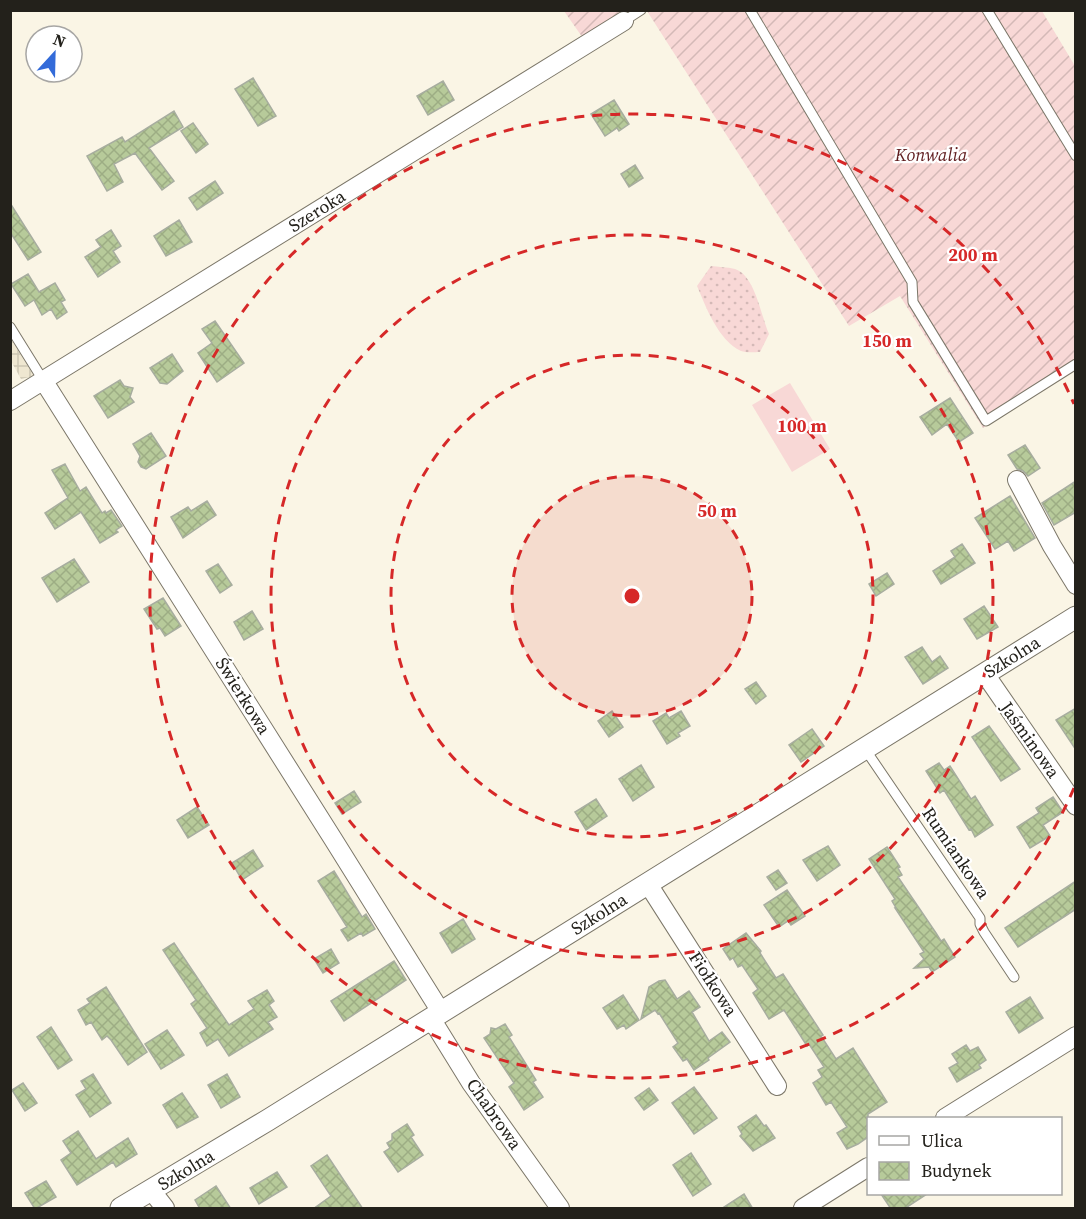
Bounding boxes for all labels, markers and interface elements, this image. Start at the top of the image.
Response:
north arrow [24,24,84,84]
text: N [50,28,69,53]
park label: Konwalia [894,142,968,167]
street label: Szeroka [284,183,351,238]
text: 200 m [948,242,998,267]
text: 150 m [862,328,912,353]
text: 100 m [777,413,827,438]
text: 50 m [697,498,737,523]
centre of rings [622,586,642,606]
street label: Szkolna [979,629,1045,684]
street label: Świerkowa [210,652,277,740]
street label: Jaśminowa [994,696,1066,784]
street label: Rumiankowa [917,802,997,904]
street label: Szkolna [566,886,632,941]
street label: Fiołkowa [683,946,744,1022]
street label: Chabrowa [461,1073,529,1155]
legend [867,1117,1062,1195]
text: Ulica [921,1128,964,1153]
street label: Szkolna [153,1142,219,1196]
text: Budynek [921,1158,991,1183]

